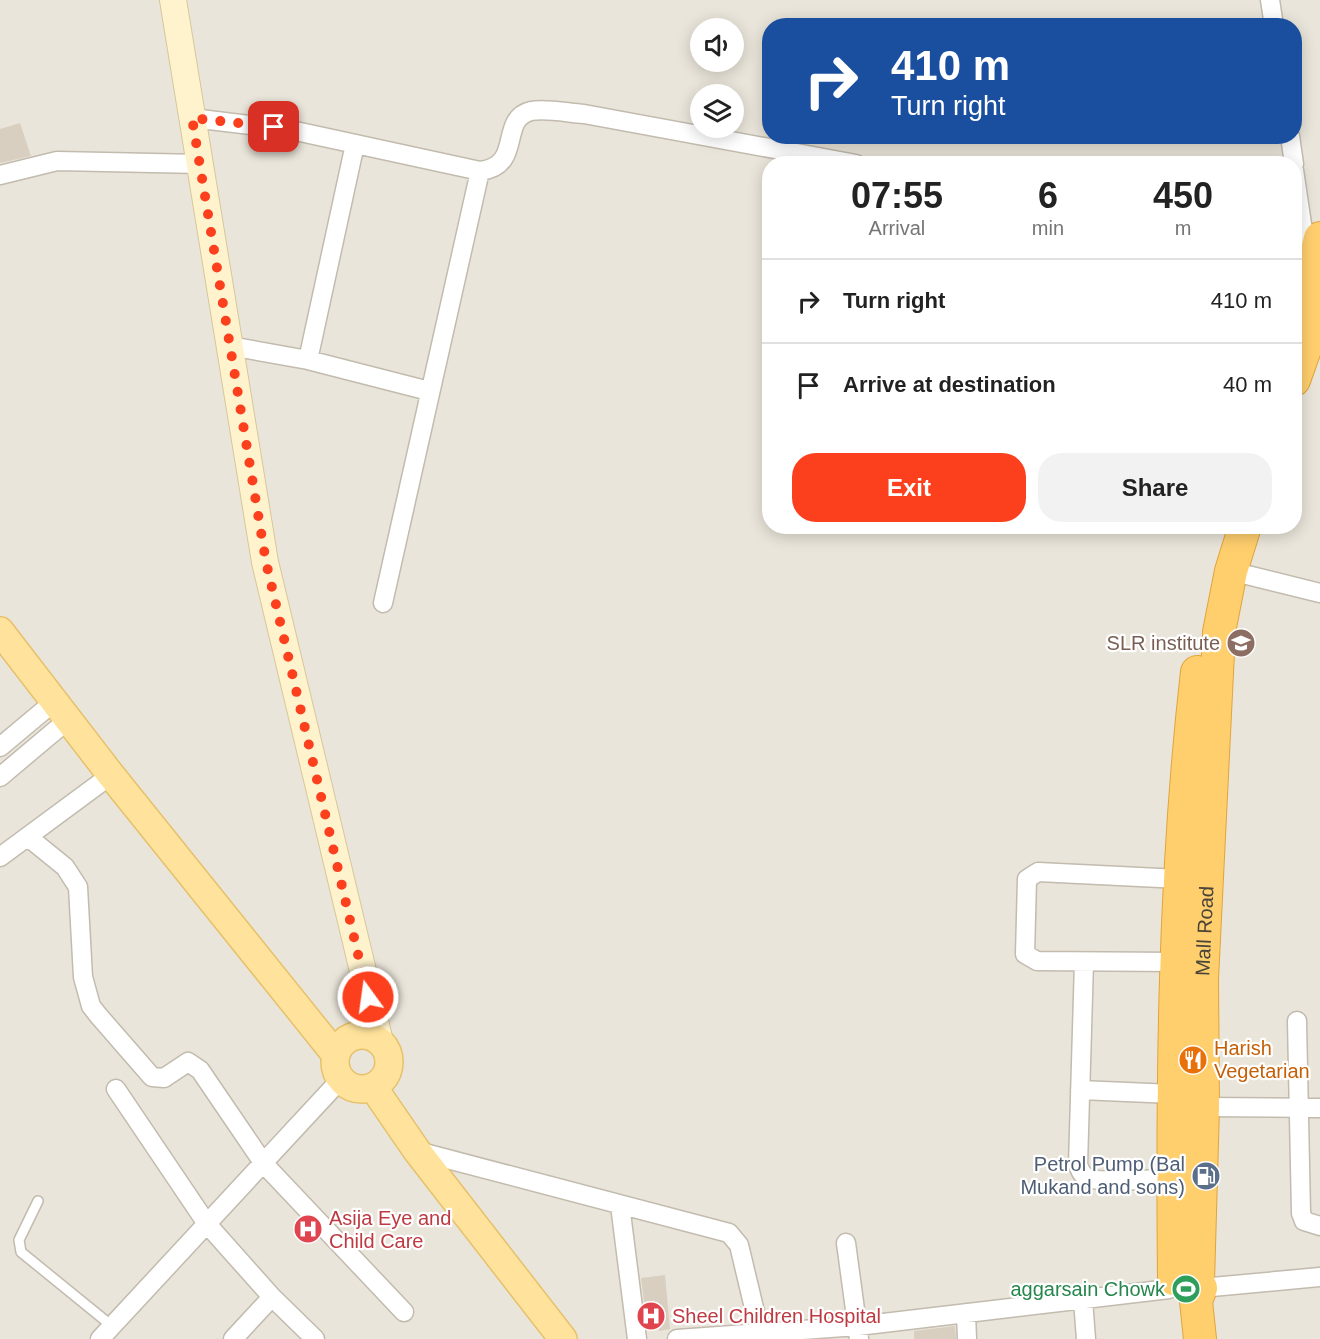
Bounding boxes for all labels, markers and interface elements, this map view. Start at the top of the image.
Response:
map controls [690,18,744,138]
button: sound [690,18,744,72]
icon: right [792,42,870,120]
text: 410 m [891,42,1010,89]
button: layers [690,84,744,138]
text: Turn right [891,91,1006,121]
pin [248,101,299,152]
icon: arrive [257,110,290,143]
text: 07:55 [851,175,943,216]
text: 6 [1038,175,1058,216]
text: 450 [1153,175,1213,216]
text: Arrival [869,217,925,239]
text: min [1032,217,1064,239]
text: m [1175,217,1191,239]
icon: right [792,285,825,318]
text: Turn right [843,288,945,313]
text: 410 m [1211,288,1272,313]
icon: arrive [792,369,825,402]
text: Arrive at destination [843,372,1056,397]
text: 40 m [1223,372,1272,397]
button: Exit [792,453,1026,522]
button: Share [1038,453,1272,522]
school or university icon: SLR institute [1225,627,1257,659]
place label: SLR institute [1107,632,1220,654]
street label: Mall Road [1191,885,1218,977]
position arrow [336,965,400,1029]
place label: Harish Vegetarian [1214,1037,1310,1082]
restaurant icon: Harish Vegetarian [1177,1044,1209,1076]
place label: Petrol Pump (Bal Mukand and sons) [1020,1153,1185,1198]
fuel station icon: Petrol Pump (Bal Mukand and sons) [1190,1160,1222,1192]
place label: Asija Eye and Child Care [329,1207,451,1252]
hospital icon: Asija Eye and Child Care [292,1213,324,1245]
sports icon: aggarsain Chowk [1170,1273,1202,1305]
place label: aggarsain Chowk [1010,1278,1166,1300]
hospital icon: Sheel Children Hospital [635,1300,667,1332]
place label: Sheel Children Hospital [672,1305,881,1327]

